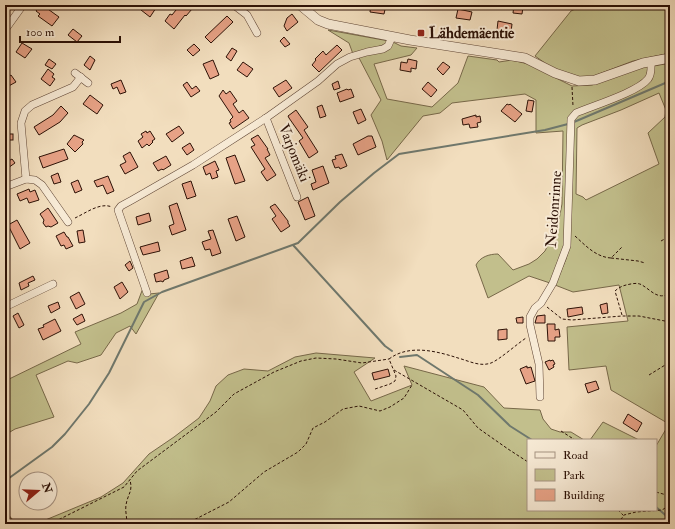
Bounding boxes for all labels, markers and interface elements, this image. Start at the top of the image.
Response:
scale bar [20,18,120,44]
place label: Lähdemäentie [429,24,515,43]
text: 100 m [26,25,55,40]
marker: Lähdemäentie [416,28,426,38]
street label: Varjomäki [274,121,314,185]
street label: Neidonrinne [542,170,566,248]
legend [527,439,657,511]
text: Road [563,448,588,463]
text: Park [563,468,585,483]
north arrow [18,471,58,511]
text: N [39,480,55,496]
text: Building [563,488,606,503]

